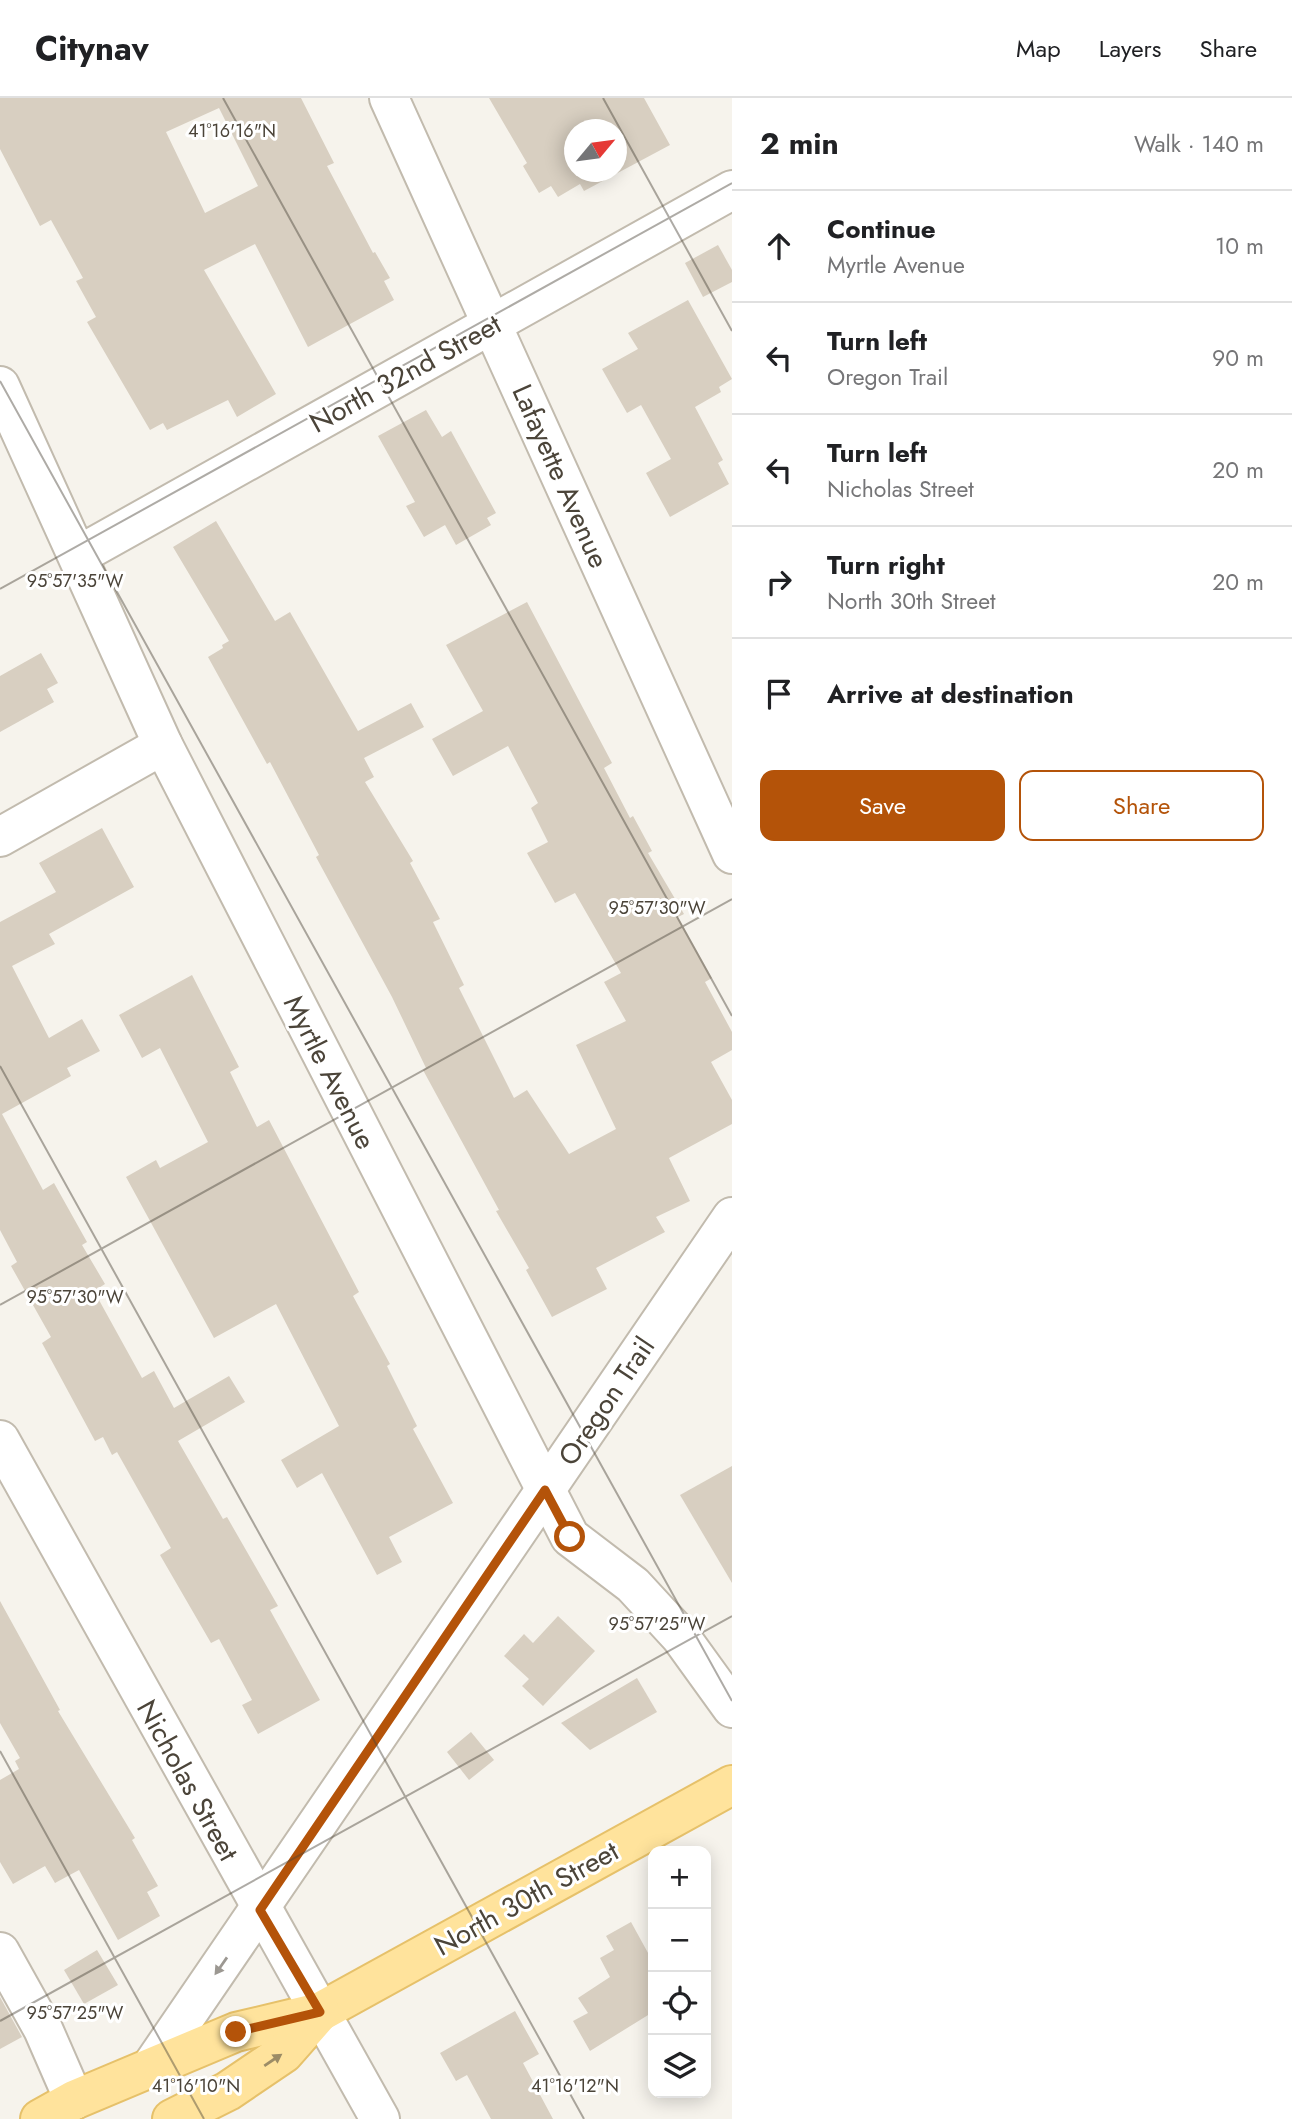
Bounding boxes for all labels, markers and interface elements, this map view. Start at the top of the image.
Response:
text: Citynav [35,25,149,72]
text: Map [1016,31,1061,66]
text: Layers [1099,31,1161,66]
text: Share [1199,31,1257,66]
text: 41°16'16"N [188,118,276,144]
north arrow [564,119,627,182]
text: 2 min [760,122,839,165]
text: Walk · 140 m [1134,127,1264,161]
text: Continue [827,210,936,248]
icon: ahead [760,227,798,265]
text: 10 m [1215,229,1264,263]
text: Myrtle Avenue [827,248,965,282]
street label: North 32nd Street [302,304,509,443]
text: Turn left [827,322,927,360]
icon: left [760,339,798,377]
text: 90 m [1212,341,1264,375]
text: Oregon Trail [827,360,948,394]
street label: Lafayette Avenue [502,378,619,575]
text: Turn left [827,434,927,472]
icon: left [760,451,798,489]
text: 20 m [1212,453,1264,487]
text: Nicholas Street [827,472,974,506]
text: Turn right [827,546,945,584]
icon: right [760,563,798,601]
text: 20 m [1212,565,1264,599]
text: 95°57'35"W [27,568,123,594]
text: North 30th Street [827,584,996,618]
icon: arrive [760,675,798,713]
text: Arrive at destination [827,675,1074,713]
button: Save [760,770,1005,841]
button: Share [1019,770,1264,841]
text: 95°57'30"W [608,895,706,921]
street label: Myrtle Avenue [273,988,386,1156]
text: 95°57'30"W [26,1284,124,1310]
street label: Oregon Trail [548,1329,665,1474]
route start [554,1521,585,1552]
text: 95°57'25"W [609,1611,706,1637]
street label: Nicholas Street [126,1692,249,1869]
street label: North 30th Street [427,1831,626,1966]
map controls [648,1846,711,2098]
button: + [648,1846,711,1909]
button: − [648,1909,711,1972]
one-way arrow [214,1957,228,1975]
button: locate [648,1972,711,2035]
text: 95°57'25"W [27,2000,124,2026]
route end [220,2016,251,2047]
button: layers [648,2035,711,2098]
one-way arrow [264,2053,282,2067]
text: 41°16'10"N [152,2073,240,2099]
text: 41°16'12"N [531,2073,619,2099]

